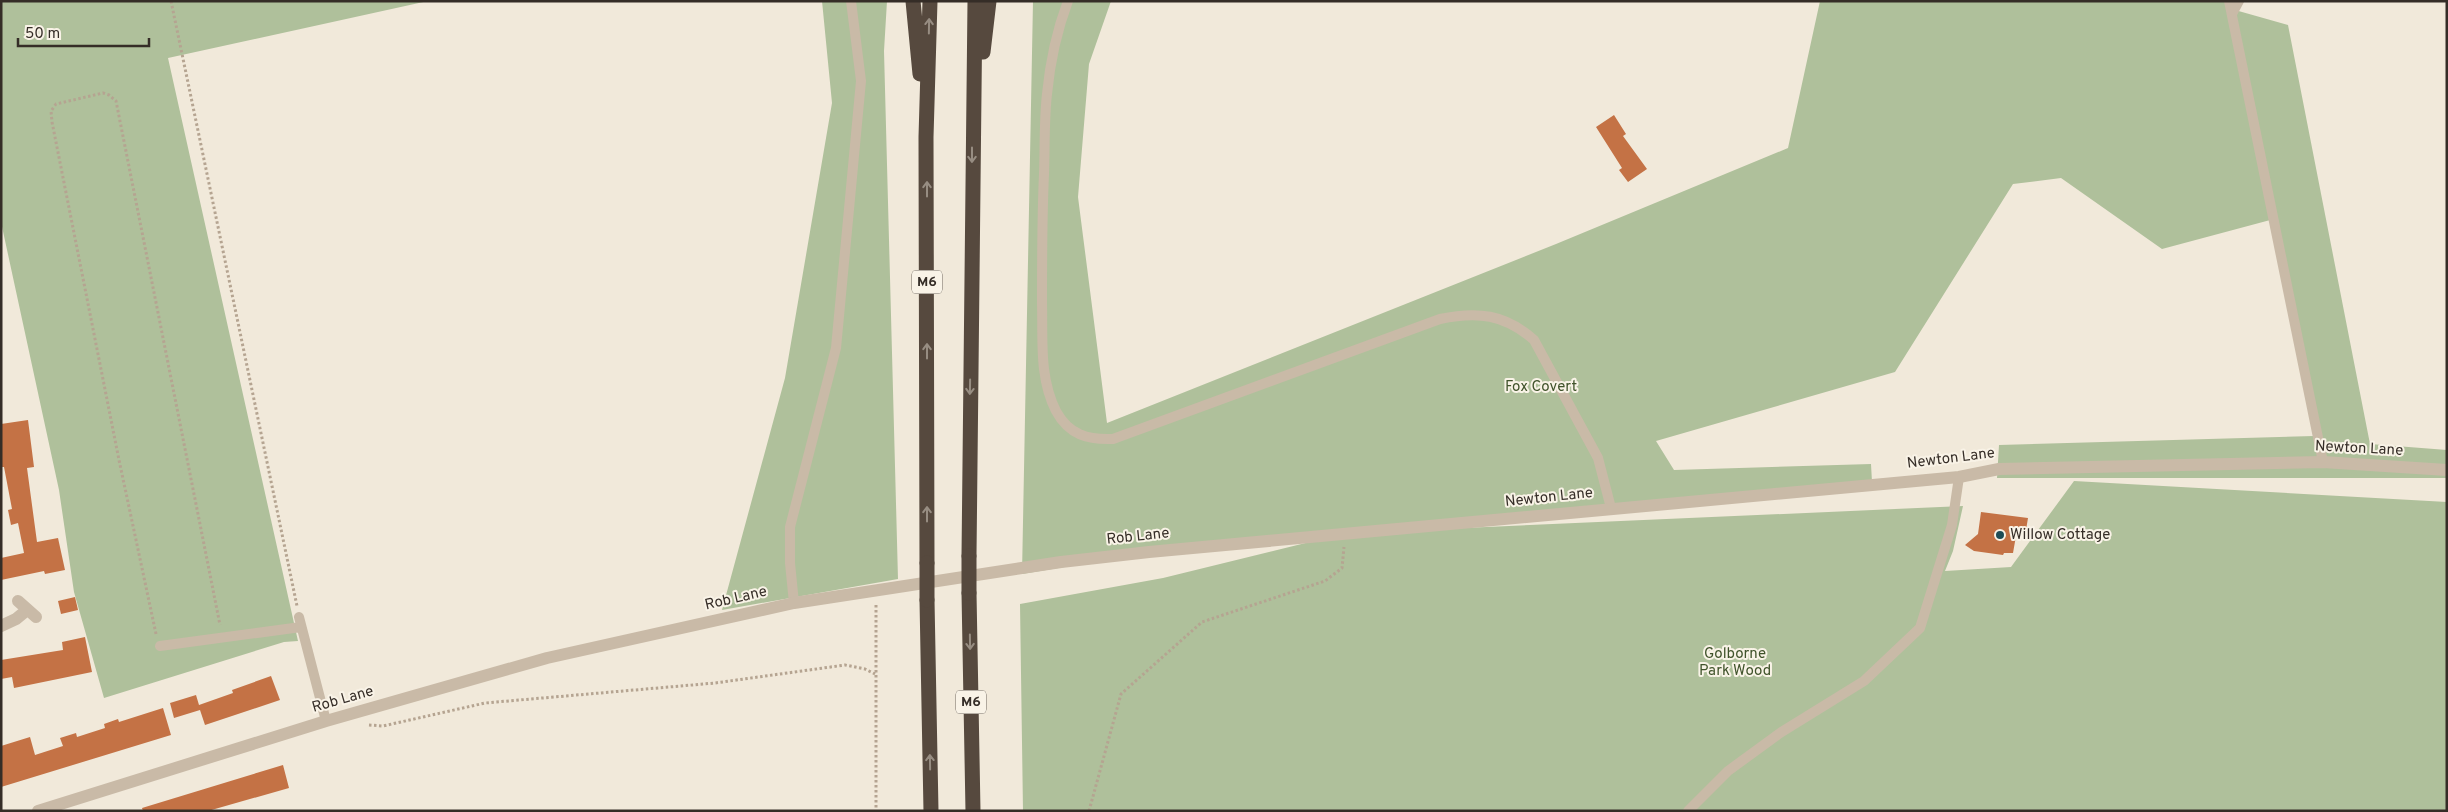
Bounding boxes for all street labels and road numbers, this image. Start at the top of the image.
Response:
road number: M6 [912,270,942,294]
street label: Newton Lane [2314,437,2404,461]
street label: Newton Lane [1906,444,1996,474]
street label: Newton Lane [1504,484,1594,512]
street label: Rob Lane [1106,524,1170,550]
street label: Rob Lane [703,583,769,615]
street label: Rob Lane [310,682,376,718]
road number: M6 [956,690,986,714]

